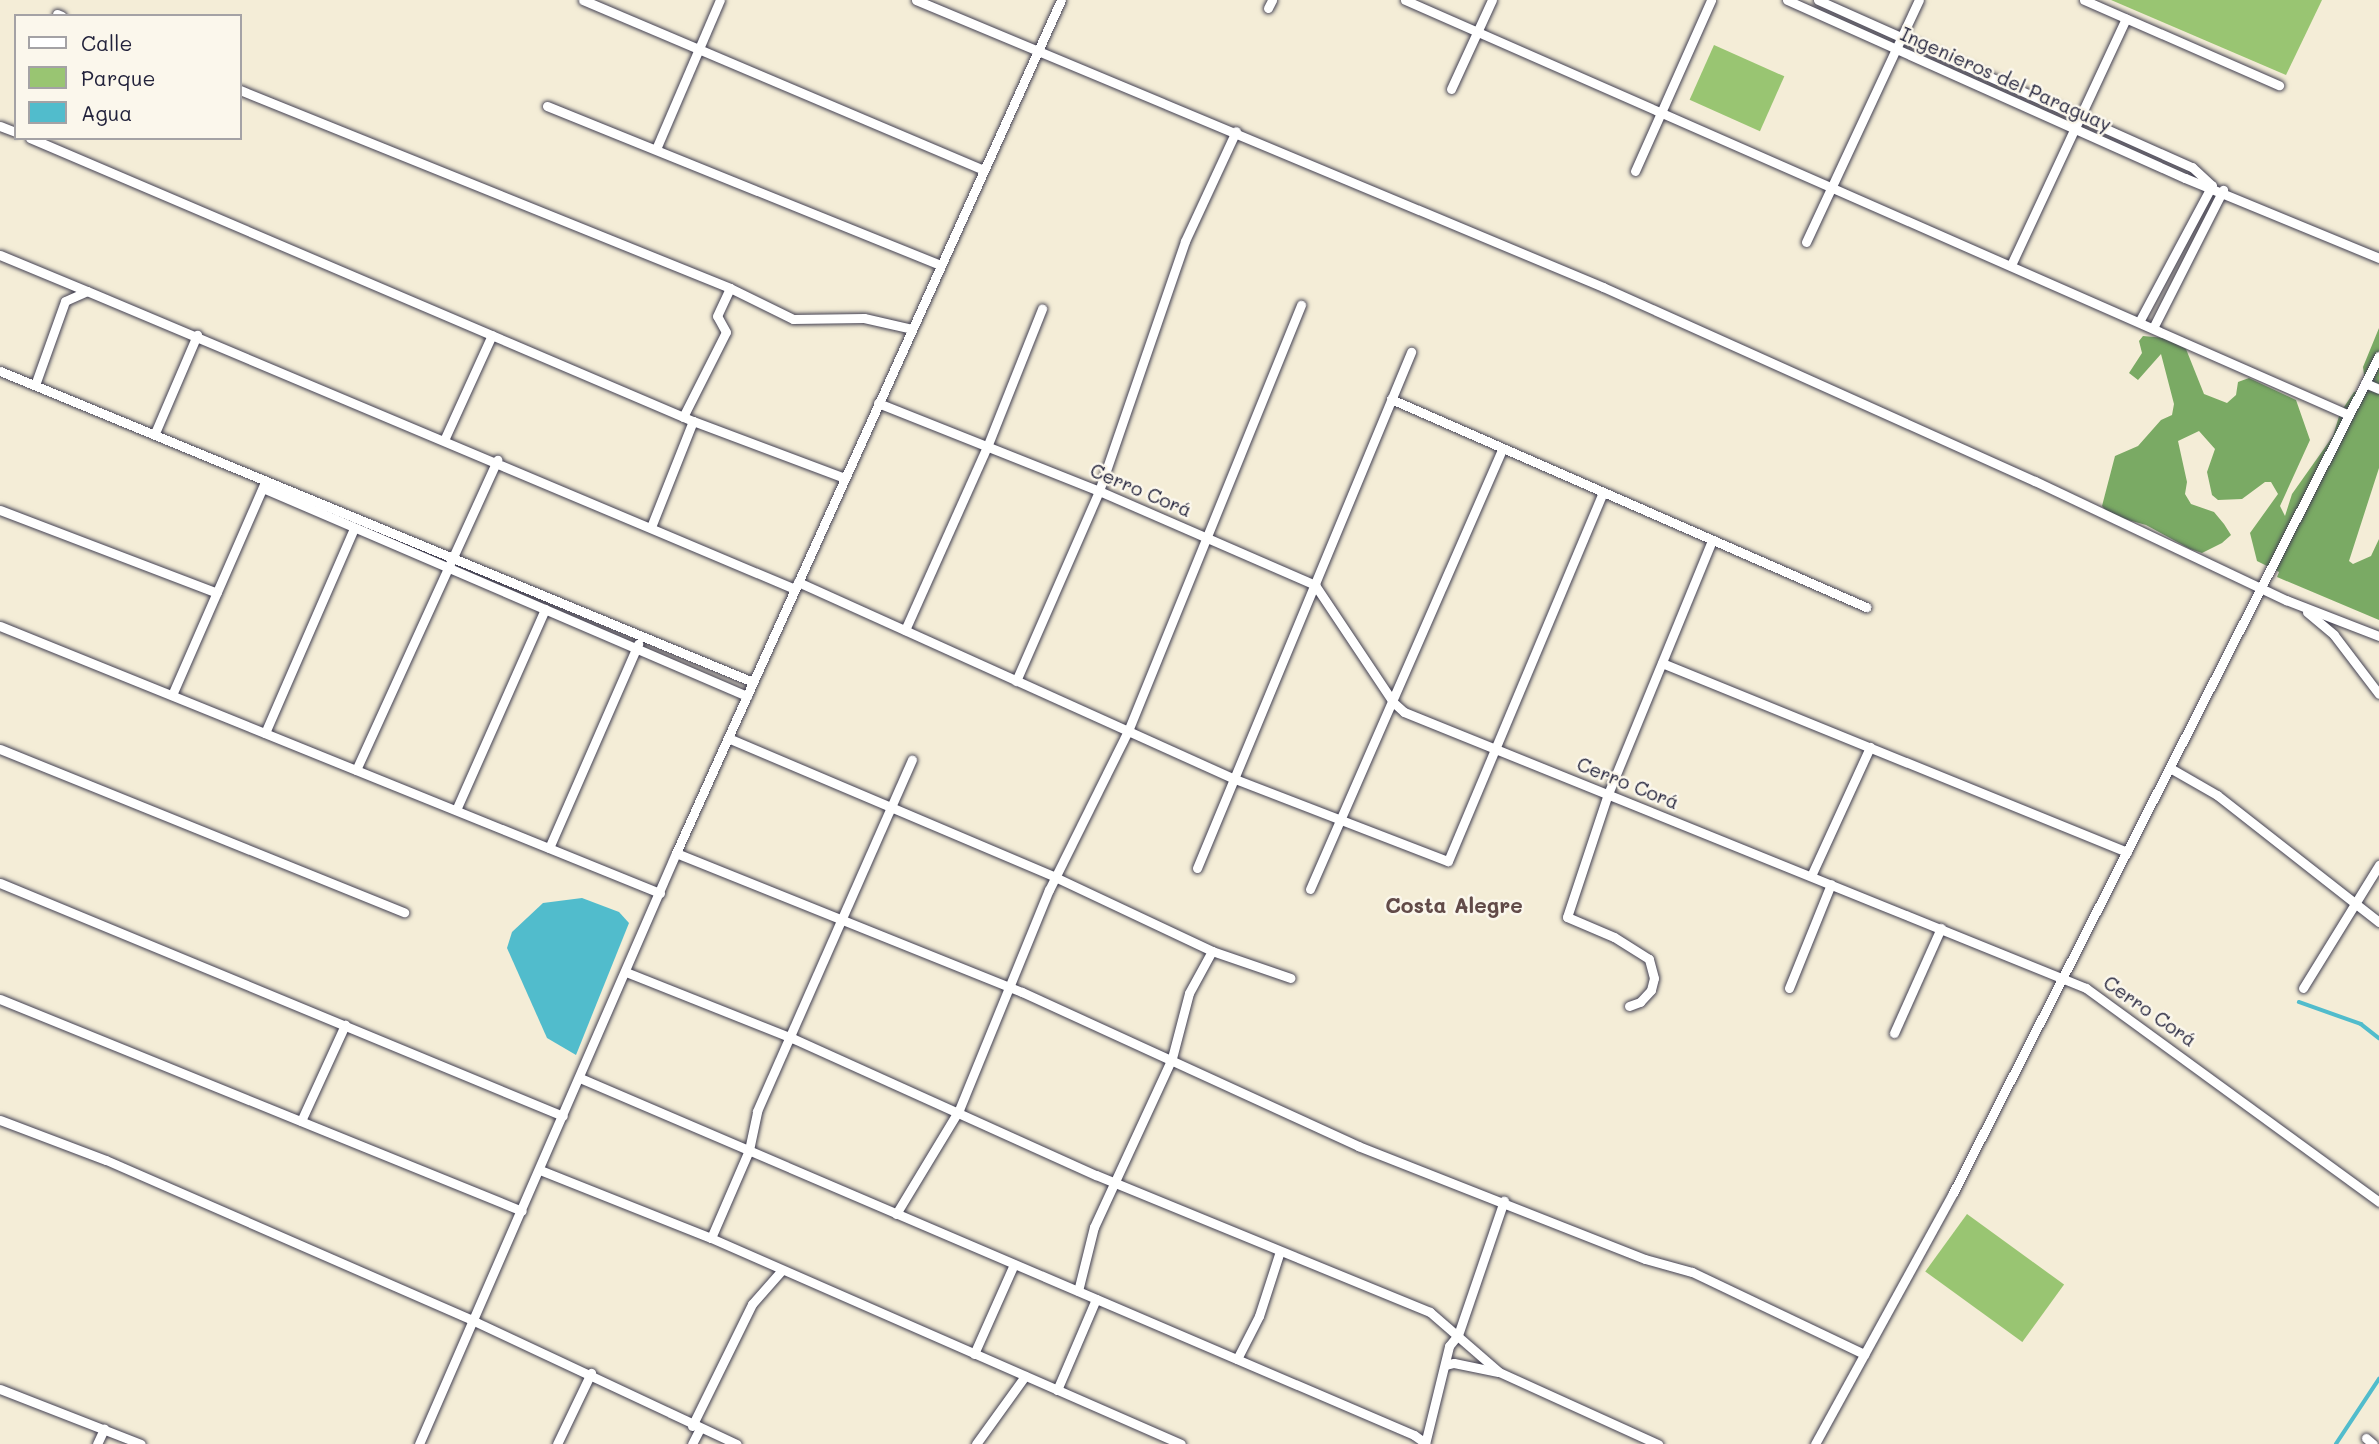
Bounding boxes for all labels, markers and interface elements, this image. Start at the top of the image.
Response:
legend [14,14,242,140]
street label: Ingenieros del Paraguay [1897,22,2115,136]
text: Calle [81,29,133,56]
text: Parque [81,64,155,91]
text: Agua [81,99,132,126]
street label: Cerro Corá [1087,458,1195,522]
street label: Cerro Corá [1574,752,1682,814]
district label: Costa Alegre [1385,892,1523,918]
street label: Cerro Corá [2099,971,2201,1051]

